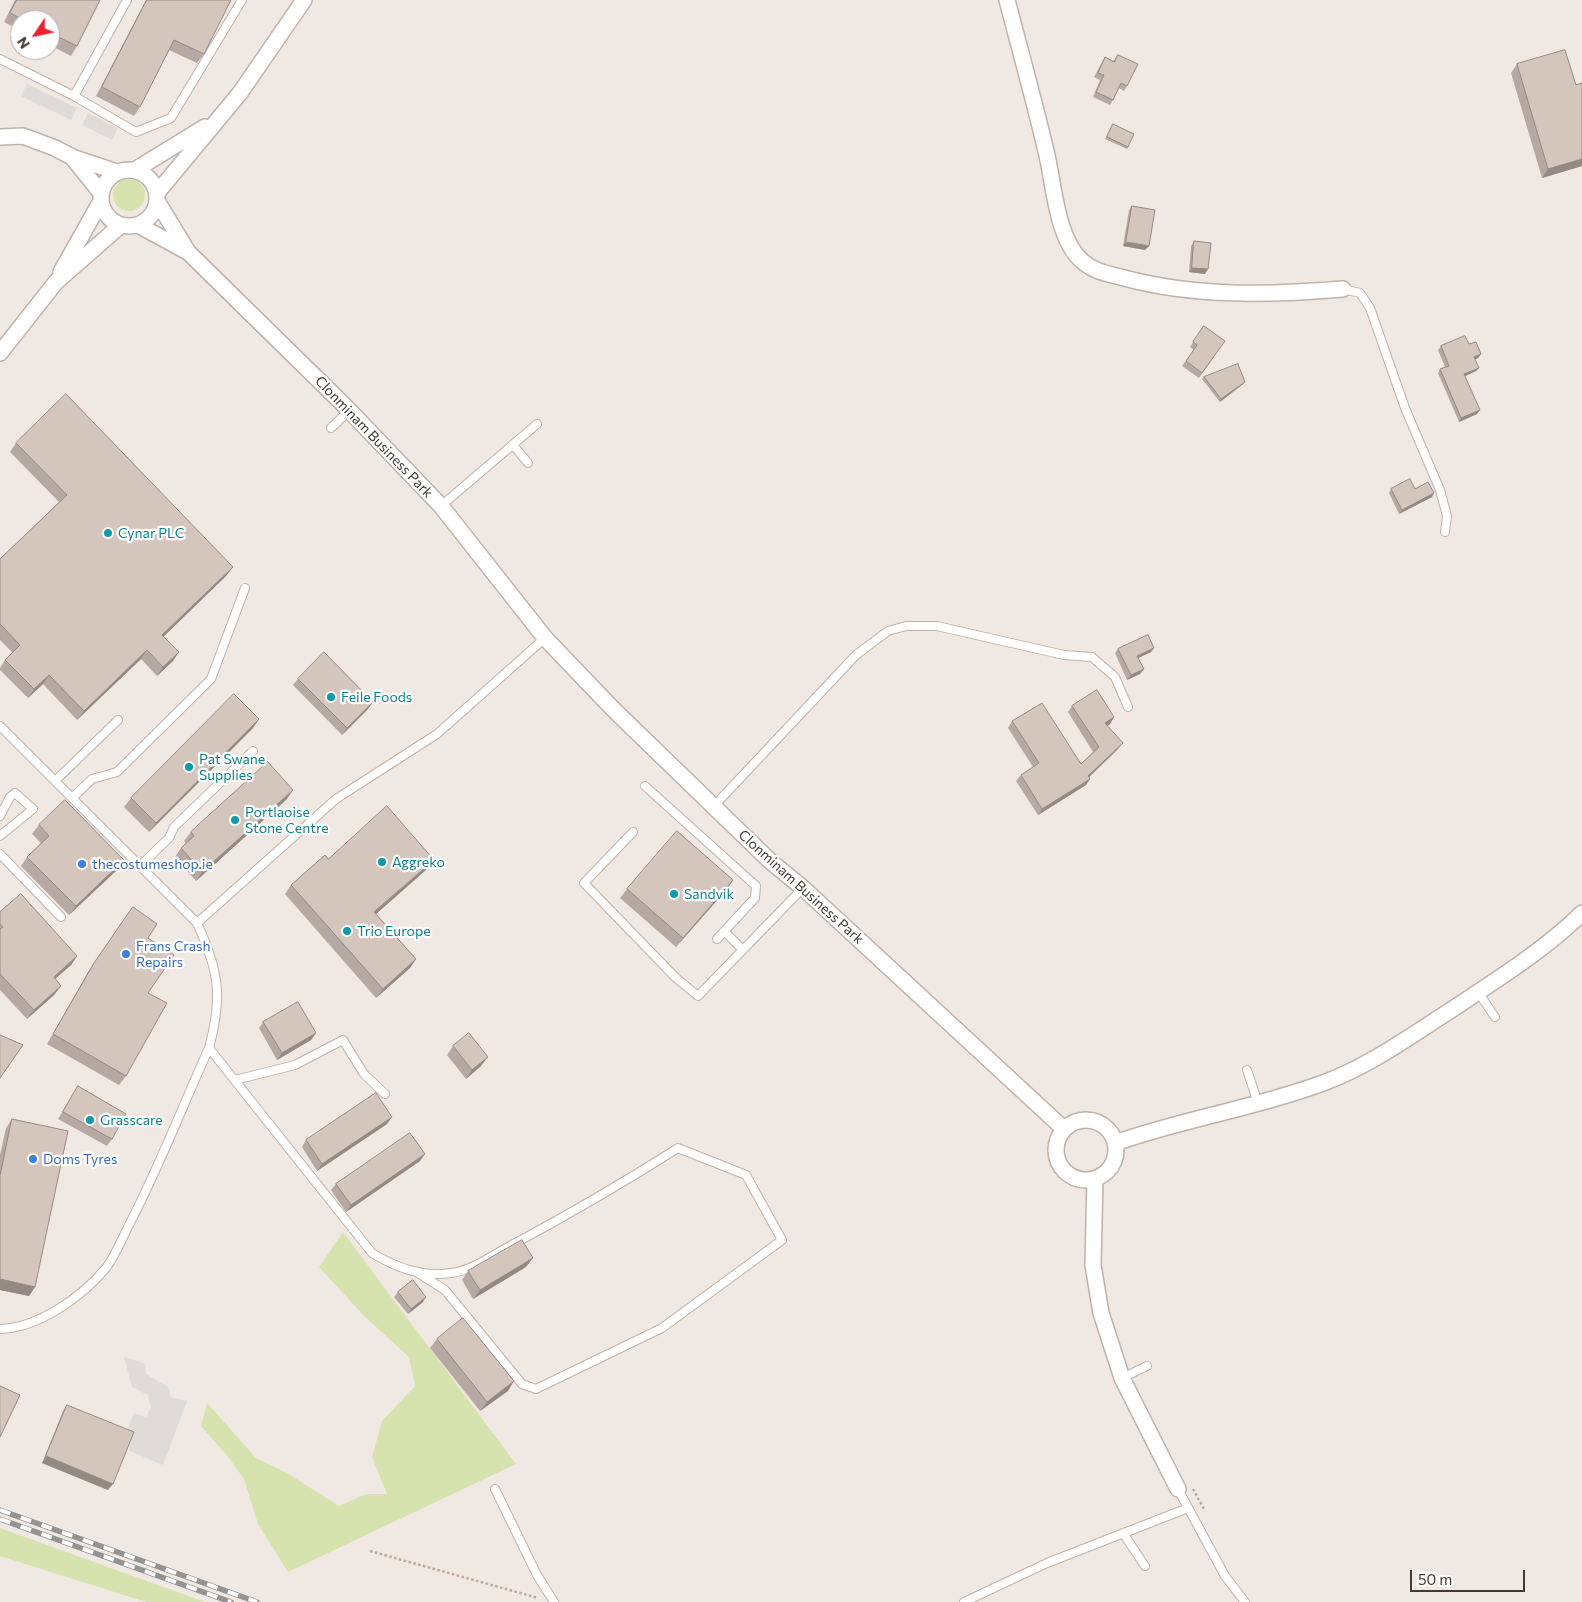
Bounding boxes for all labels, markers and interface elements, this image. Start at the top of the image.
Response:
north arrow [10,10,60,60]
text: N [13,34,33,52]
street label: Clonminam Business Park [312,373,436,501]
place label: Cynar PLC [118,525,184,541]
marker: Cynar PLC [102,527,114,539]
place label: Feile Foods [341,689,412,705]
marker: Feile Foods [325,691,337,703]
place label: Pat Swane Supplies [199,751,265,784]
marker: Pat Swane Supplies [183,761,195,773]
place label: Portlaoise Stone Centre [245,804,329,836]
marker: Portlaoise Stone Centre [229,814,241,826]
street label: Clonminam Business Park [735,826,867,948]
place label: Aggreko [392,854,445,870]
place label: thecostumeshop.ie [92,856,213,872]
marker: Aggreko [376,856,388,868]
marker: thecostumeshop.ie [76,858,88,870]
place label: Sandvik [684,886,734,902]
marker: Sandvik [668,888,680,900]
place label: Trio Europe [357,923,431,939]
marker: Trio Europe [341,925,353,937]
place label: Frans Crash Repairs [136,938,210,970]
marker: Frans Crash Repairs [120,948,132,960]
place label: Grasscare [100,1112,163,1128]
marker: Grasscare [84,1114,96,1126]
place label: Doms Tyres [43,1151,117,1167]
marker: Doms Tyres [27,1153,39,1165]
scale bar [1412,1560,1527,1592]
text: 50 m [1418,1570,1452,1588]

